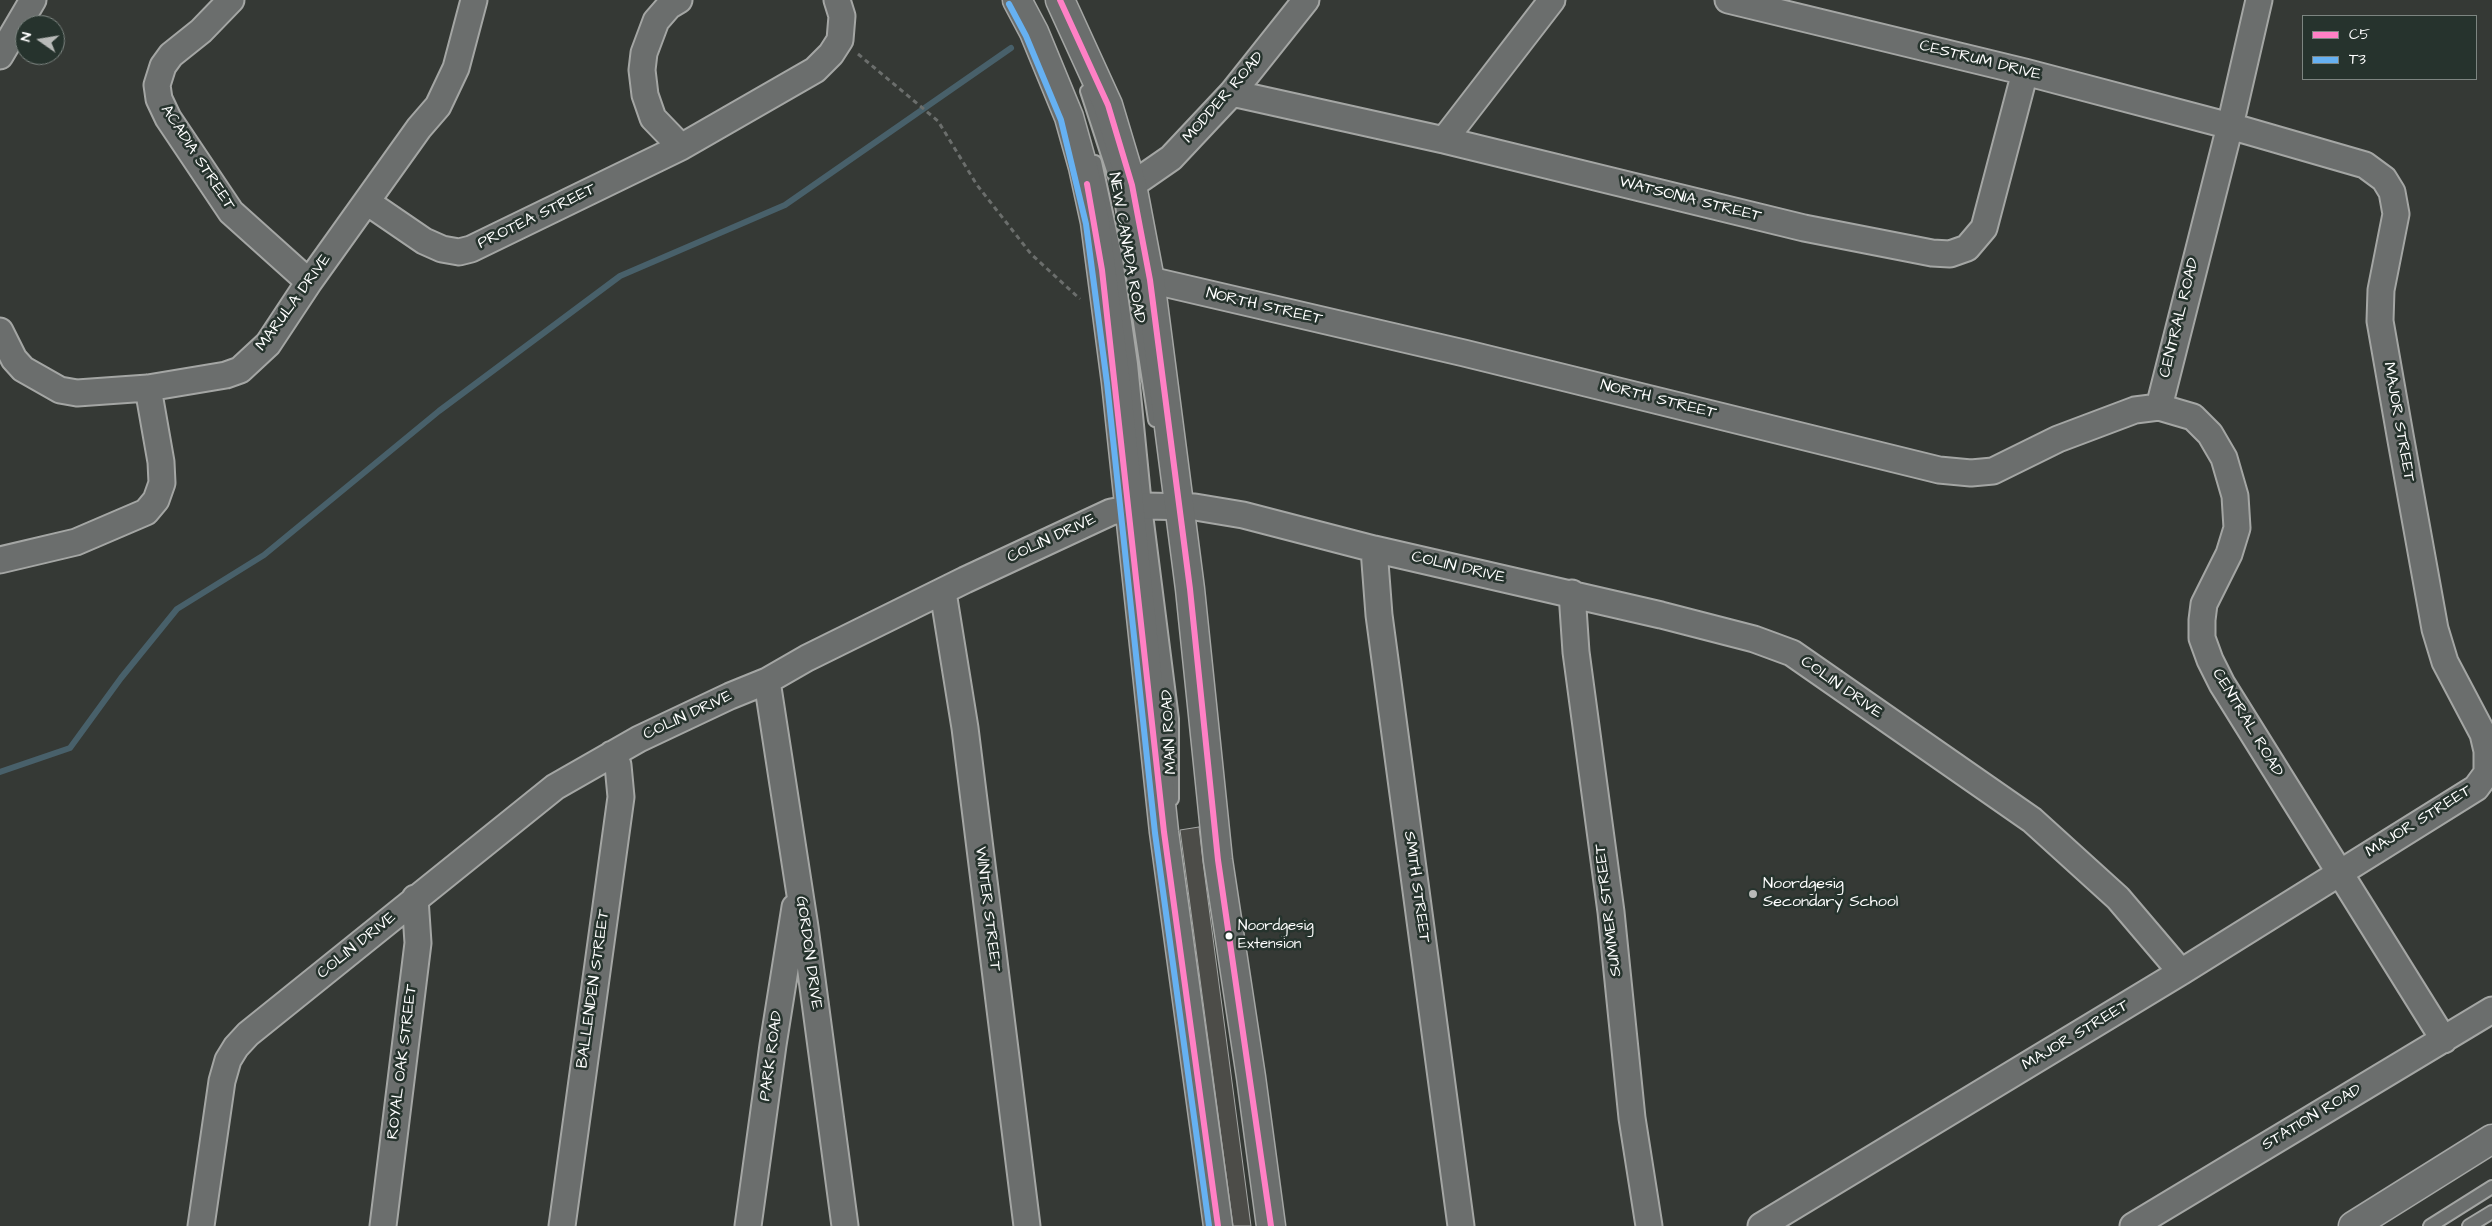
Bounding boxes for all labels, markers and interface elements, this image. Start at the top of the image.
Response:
north arrow [15,15,65,65]
legend [2302,15,2477,80]
text: C5 [2349,24,2370,45]
text: N [16,30,37,43]
street label: CESTRUM DRIVE [1917,37,2043,85]
street label: MODDER ROAD [1179,48,1269,148]
text: T3 [2349,49,2366,70]
street label: ACADIA STREET [156,102,238,214]
street label: NEW CANADA ROAD [1103,171,1149,325]
street label: WATSONIA STREET [1617,173,1763,227]
street label: PROTEA STREET [475,180,599,254]
street label: MARULA DRIVE [252,251,336,355]
street label: CENTRAL ROAD [2156,256,2204,380]
street label: NORTH STREET [1204,284,1324,330]
street label: MAJOR STREET [2378,361,2418,483]
street label: NORTH STREET [1598,376,1718,424]
street label: COLIN DRIVE [1005,510,1099,568]
street label: COLIN DRIVE [1409,548,1507,588]
street label: COLIN DRIVE [1796,653,1886,723]
street label: CENTRAL ROAD [2207,665,2287,781]
street label: COLIN DRIVE [641,687,735,745]
street label: MAIN ROAD [1158,689,1182,775]
street label: MAJOR STREET [2363,782,2475,862]
street label: SMITH STREET [1399,830,1433,944]
street label: SUMMER STREET [1591,843,1627,977]
street label: WINTER STREET [970,846,1004,972]
place label: Noordgesig Secondary School [1763,875,1898,913]
marker: Noordgesig Secondary School [1747,888,1759,900]
street label: GORDON DRIVE [791,895,825,1011]
street label: COLIN DRIVE [314,908,400,984]
street label: BALLENDEN STREET [573,908,615,1070]
place label: Noordgesig Extension [1238,918,1314,953]
marker: Noordgesig Extension [1224,931,1234,941]
street label: ROYAL OAK STREET [384,983,422,1141]
street label: MAJOR STREET [2019,997,2133,1075]
street label: PARK ROAD [756,1010,788,1102]
street label: STATION ROAD [2259,1081,2365,1155]

